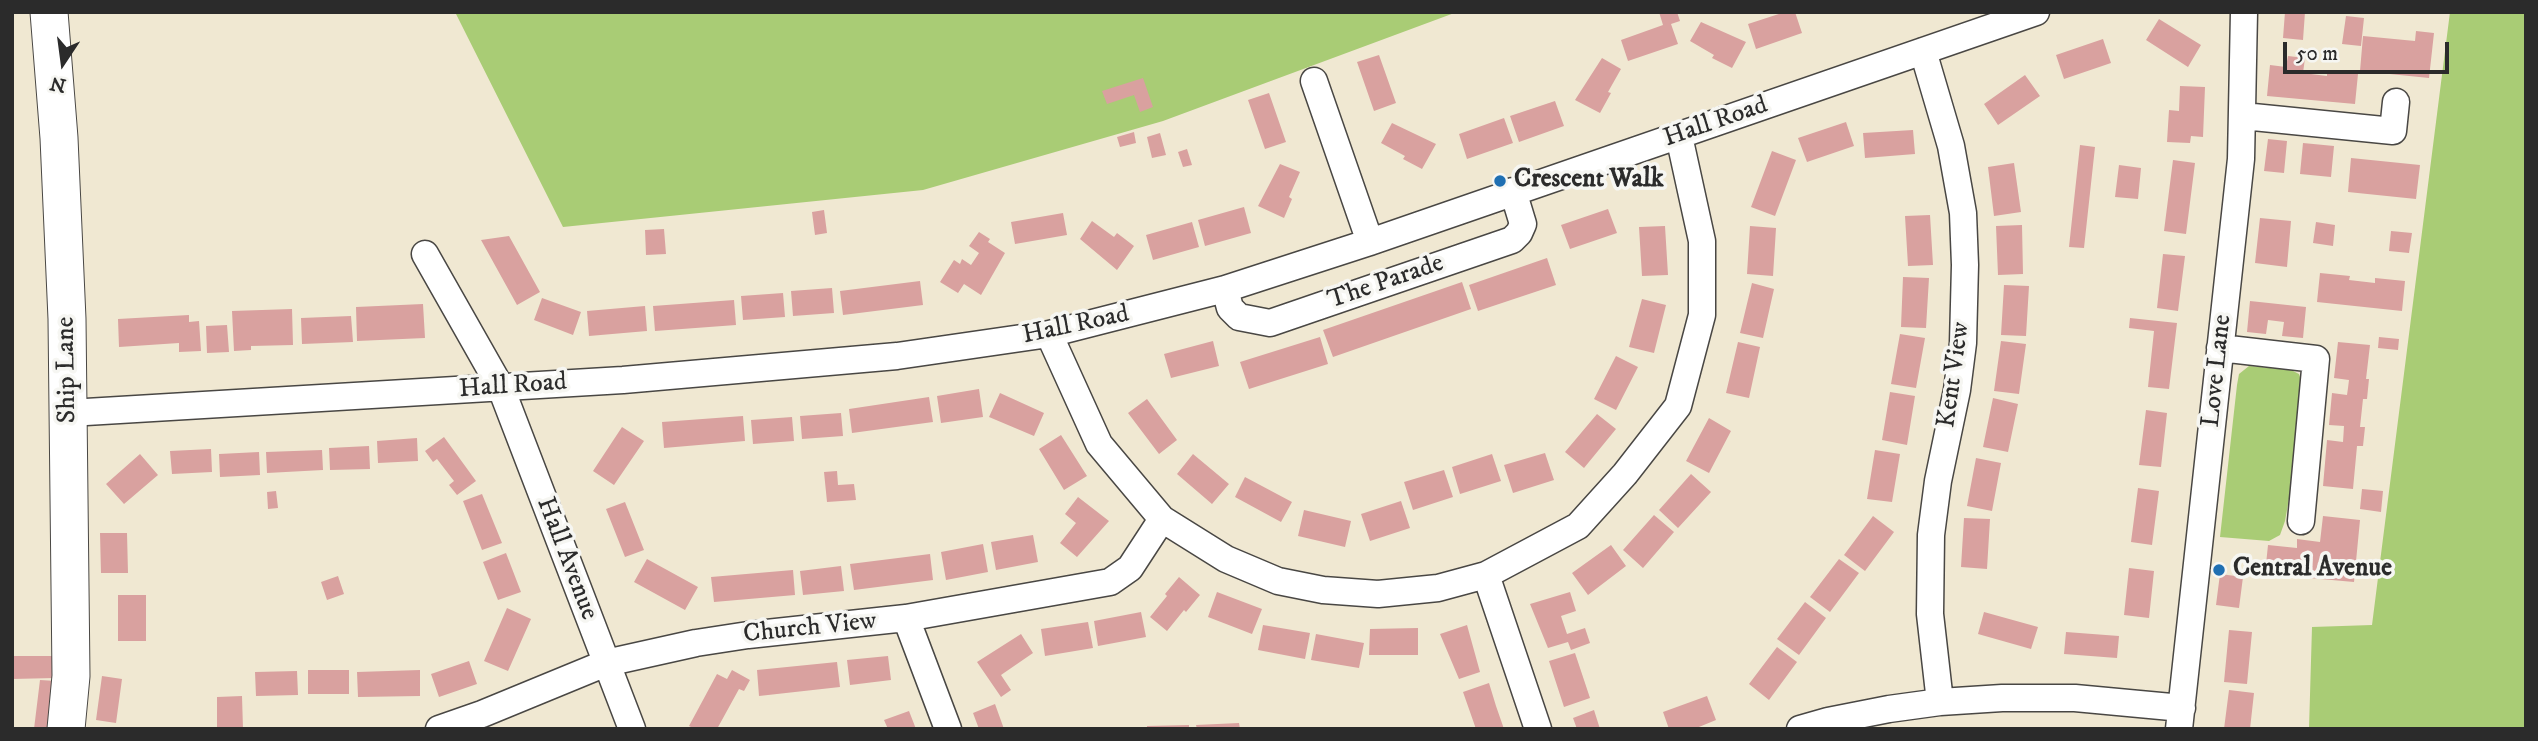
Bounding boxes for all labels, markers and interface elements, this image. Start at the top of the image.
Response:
north arrow [28,28,98,98]
scale bar [2286,28,2452,72]
text: 50 m [2296,41,2338,67]
text: N [48,71,68,97]
street label: Hall Road [1660,91,1772,155]
place label: Crescent Walk [1514,165,1664,197]
marker: Crescent Walk [1492,173,1508,189]
street label: The Parade [1324,249,1448,317]
street label: Hall Road [1020,300,1132,352]
street label: Love Lane [2197,313,2239,429]
street label: Ship Lane [51,316,85,424]
street label: Kent View [1932,320,1978,430]
street label: Hall Road [458,368,568,406]
street label: Hall Avenue [528,493,604,625]
place label: Central Avenue [2233,554,2392,586]
marker: Central Avenue [2211,562,2227,578]
street label: Church View [742,607,878,651]

